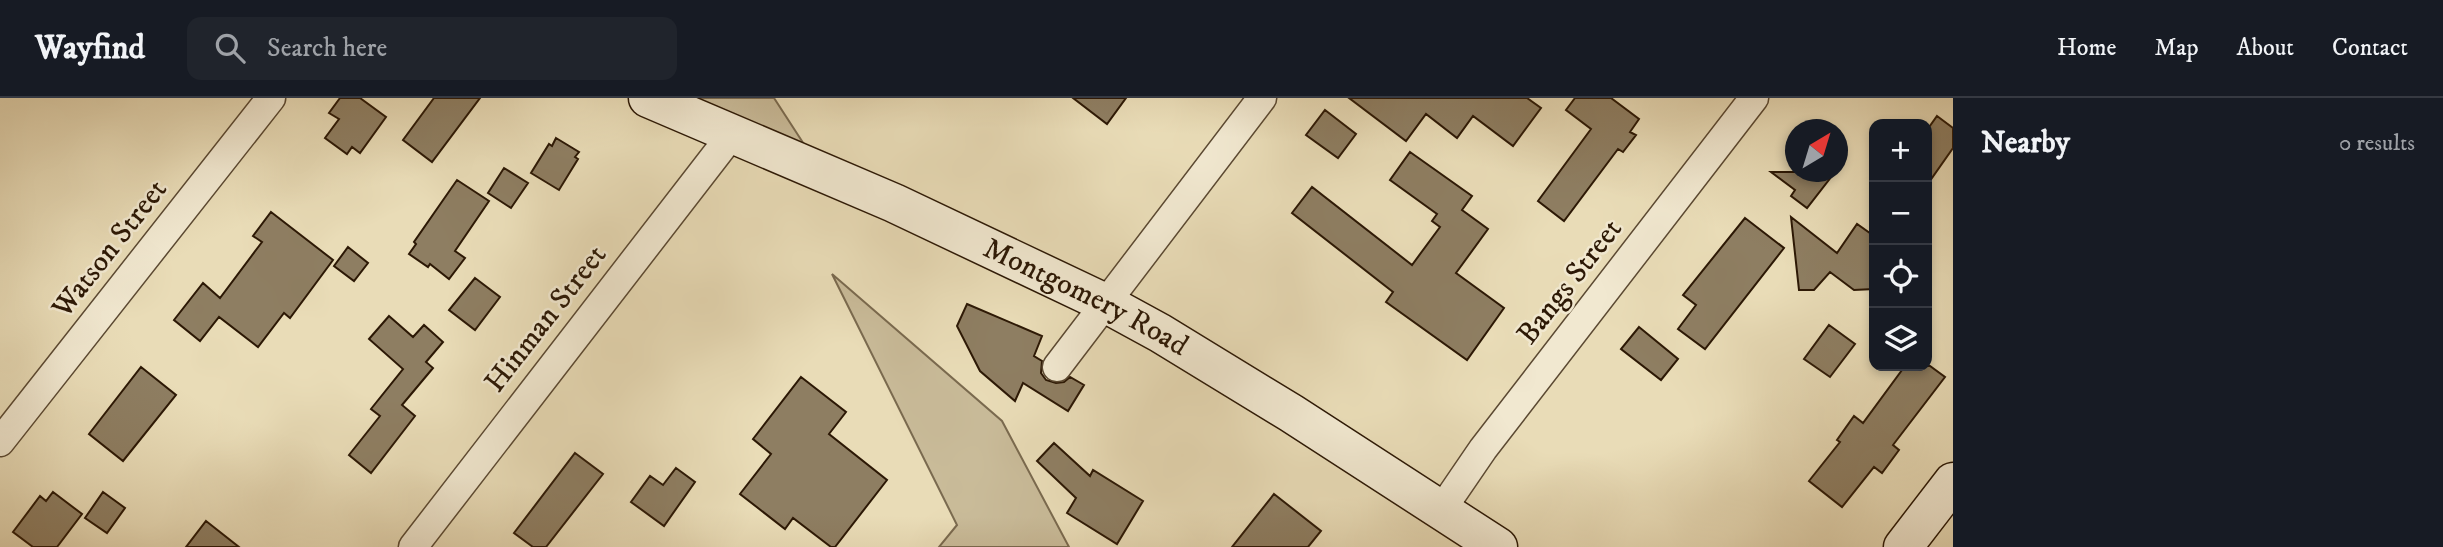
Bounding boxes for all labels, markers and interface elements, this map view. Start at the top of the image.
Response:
search box [187,17,677,80]
text: Wayfind [35,28,145,69]
icon: search [211,29,249,67]
text: Search here [267,32,387,65]
text: Home [2057,33,2116,63]
text: Map [2154,33,2199,63]
text: About [2237,33,2294,63]
text: Contact [2332,33,2408,63]
north arrow [1785,119,1848,182]
map controls [1869,119,1932,371]
button: + [1869,119,1932,182]
text: Nearby [1981,125,2070,162]
text: 0 results [2339,129,2415,158]
street label: Watson Street [44,172,176,326]
button: − [1869,182,1932,245]
street label: Bangs Street [1509,212,1631,352]
street label: Montgomery Road [977,230,1195,364]
street label: Hinman Street [477,238,615,400]
button: locate [1869,245,1932,308]
button: layers [1869,308,1932,371]

